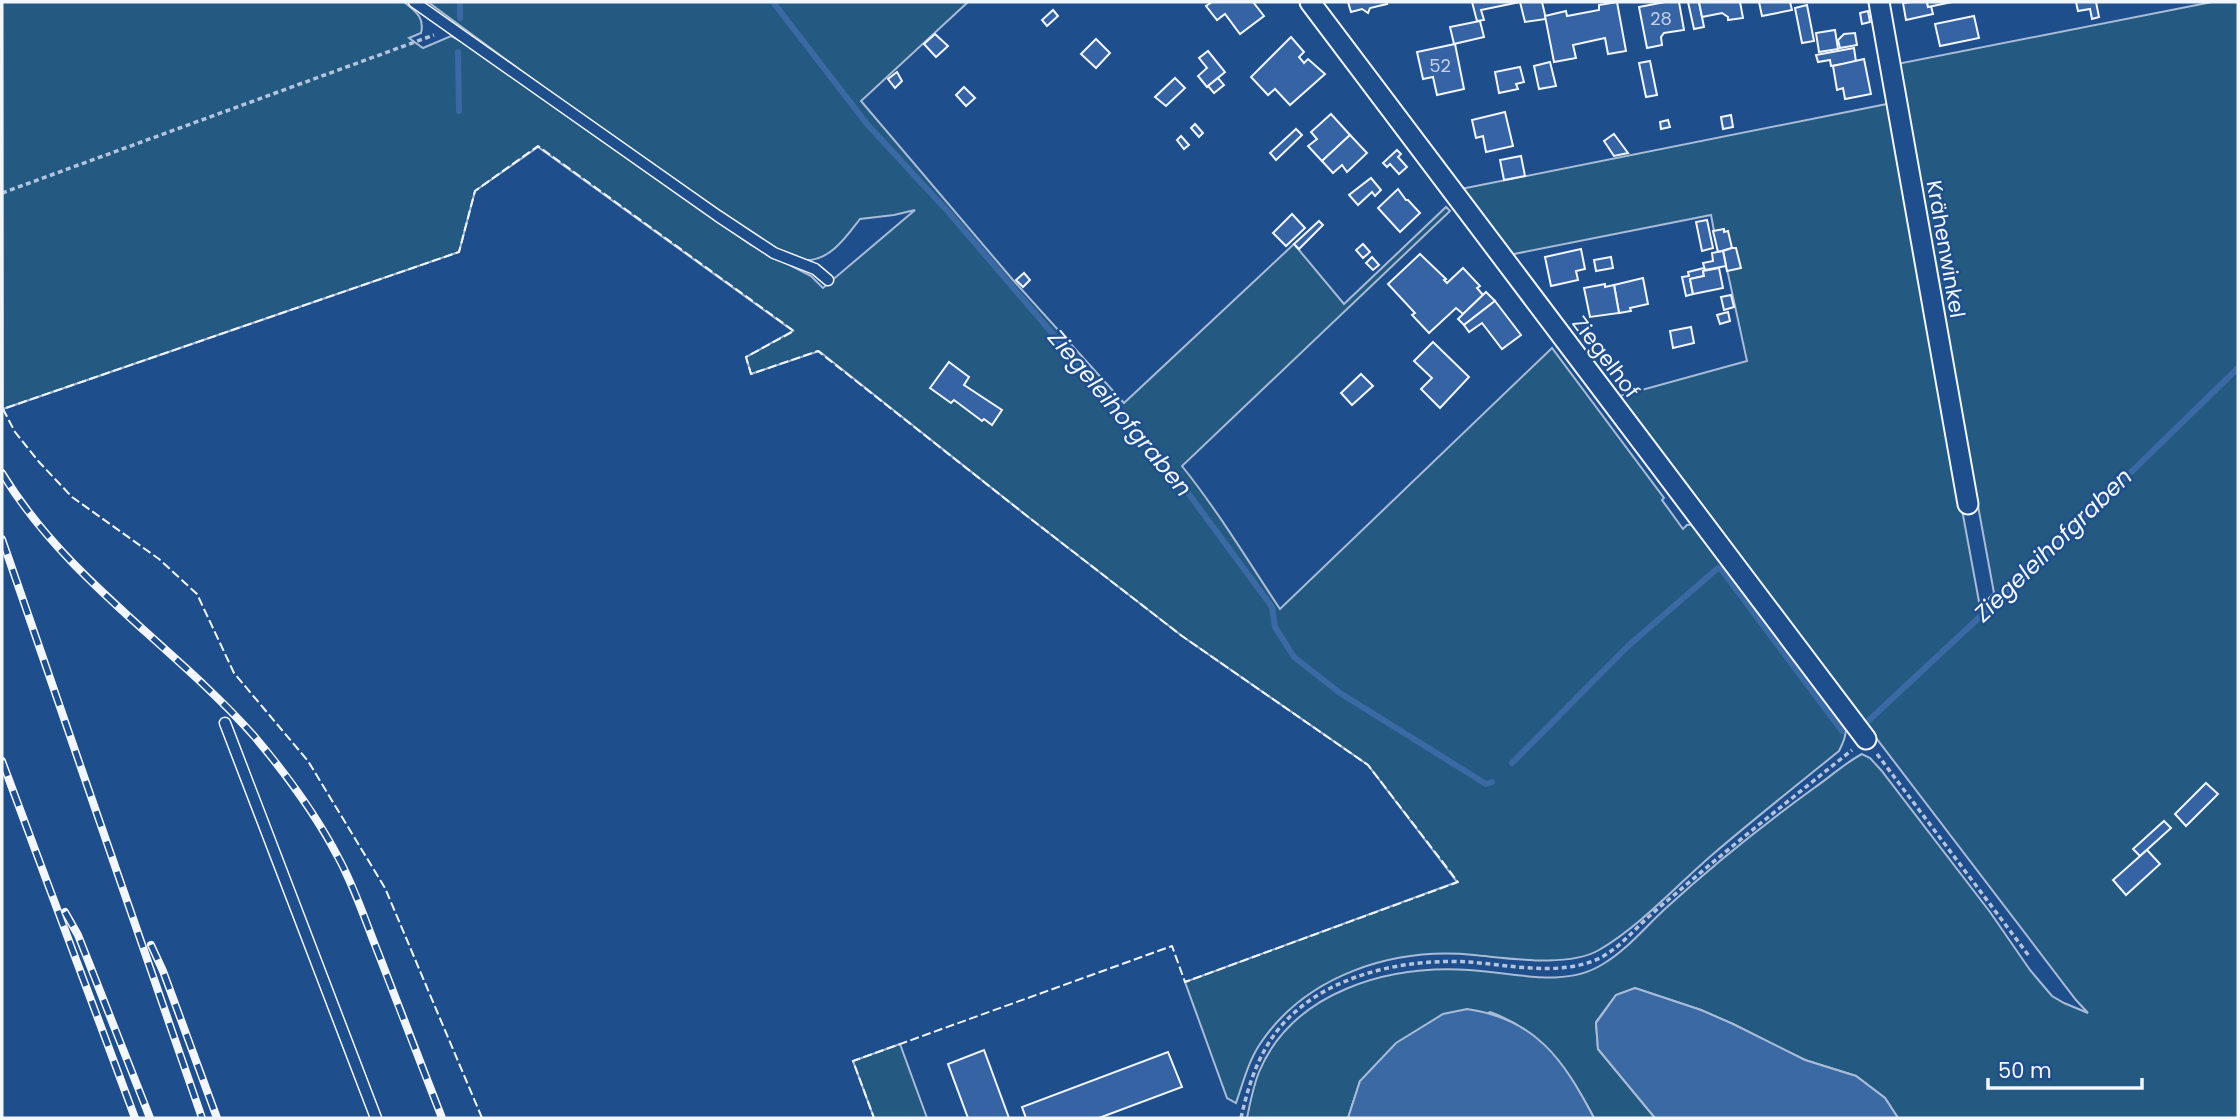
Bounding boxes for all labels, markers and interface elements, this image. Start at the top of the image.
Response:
house number: 28 [1650,6,1672,31]
house number: 52 [1429,53,1451,78]
street label: Krähenwinkel [1920,178,1972,320]
street label: Ziegelhof [1566,310,1646,404]
water label: Ziegeleihofgraben [1040,322,1199,503]
water label: Ziegeleihofgraben [1966,461,2139,630]
scale bar [1988,1046,2142,1090]
text: 50 m [1998,1056,2052,1085]

